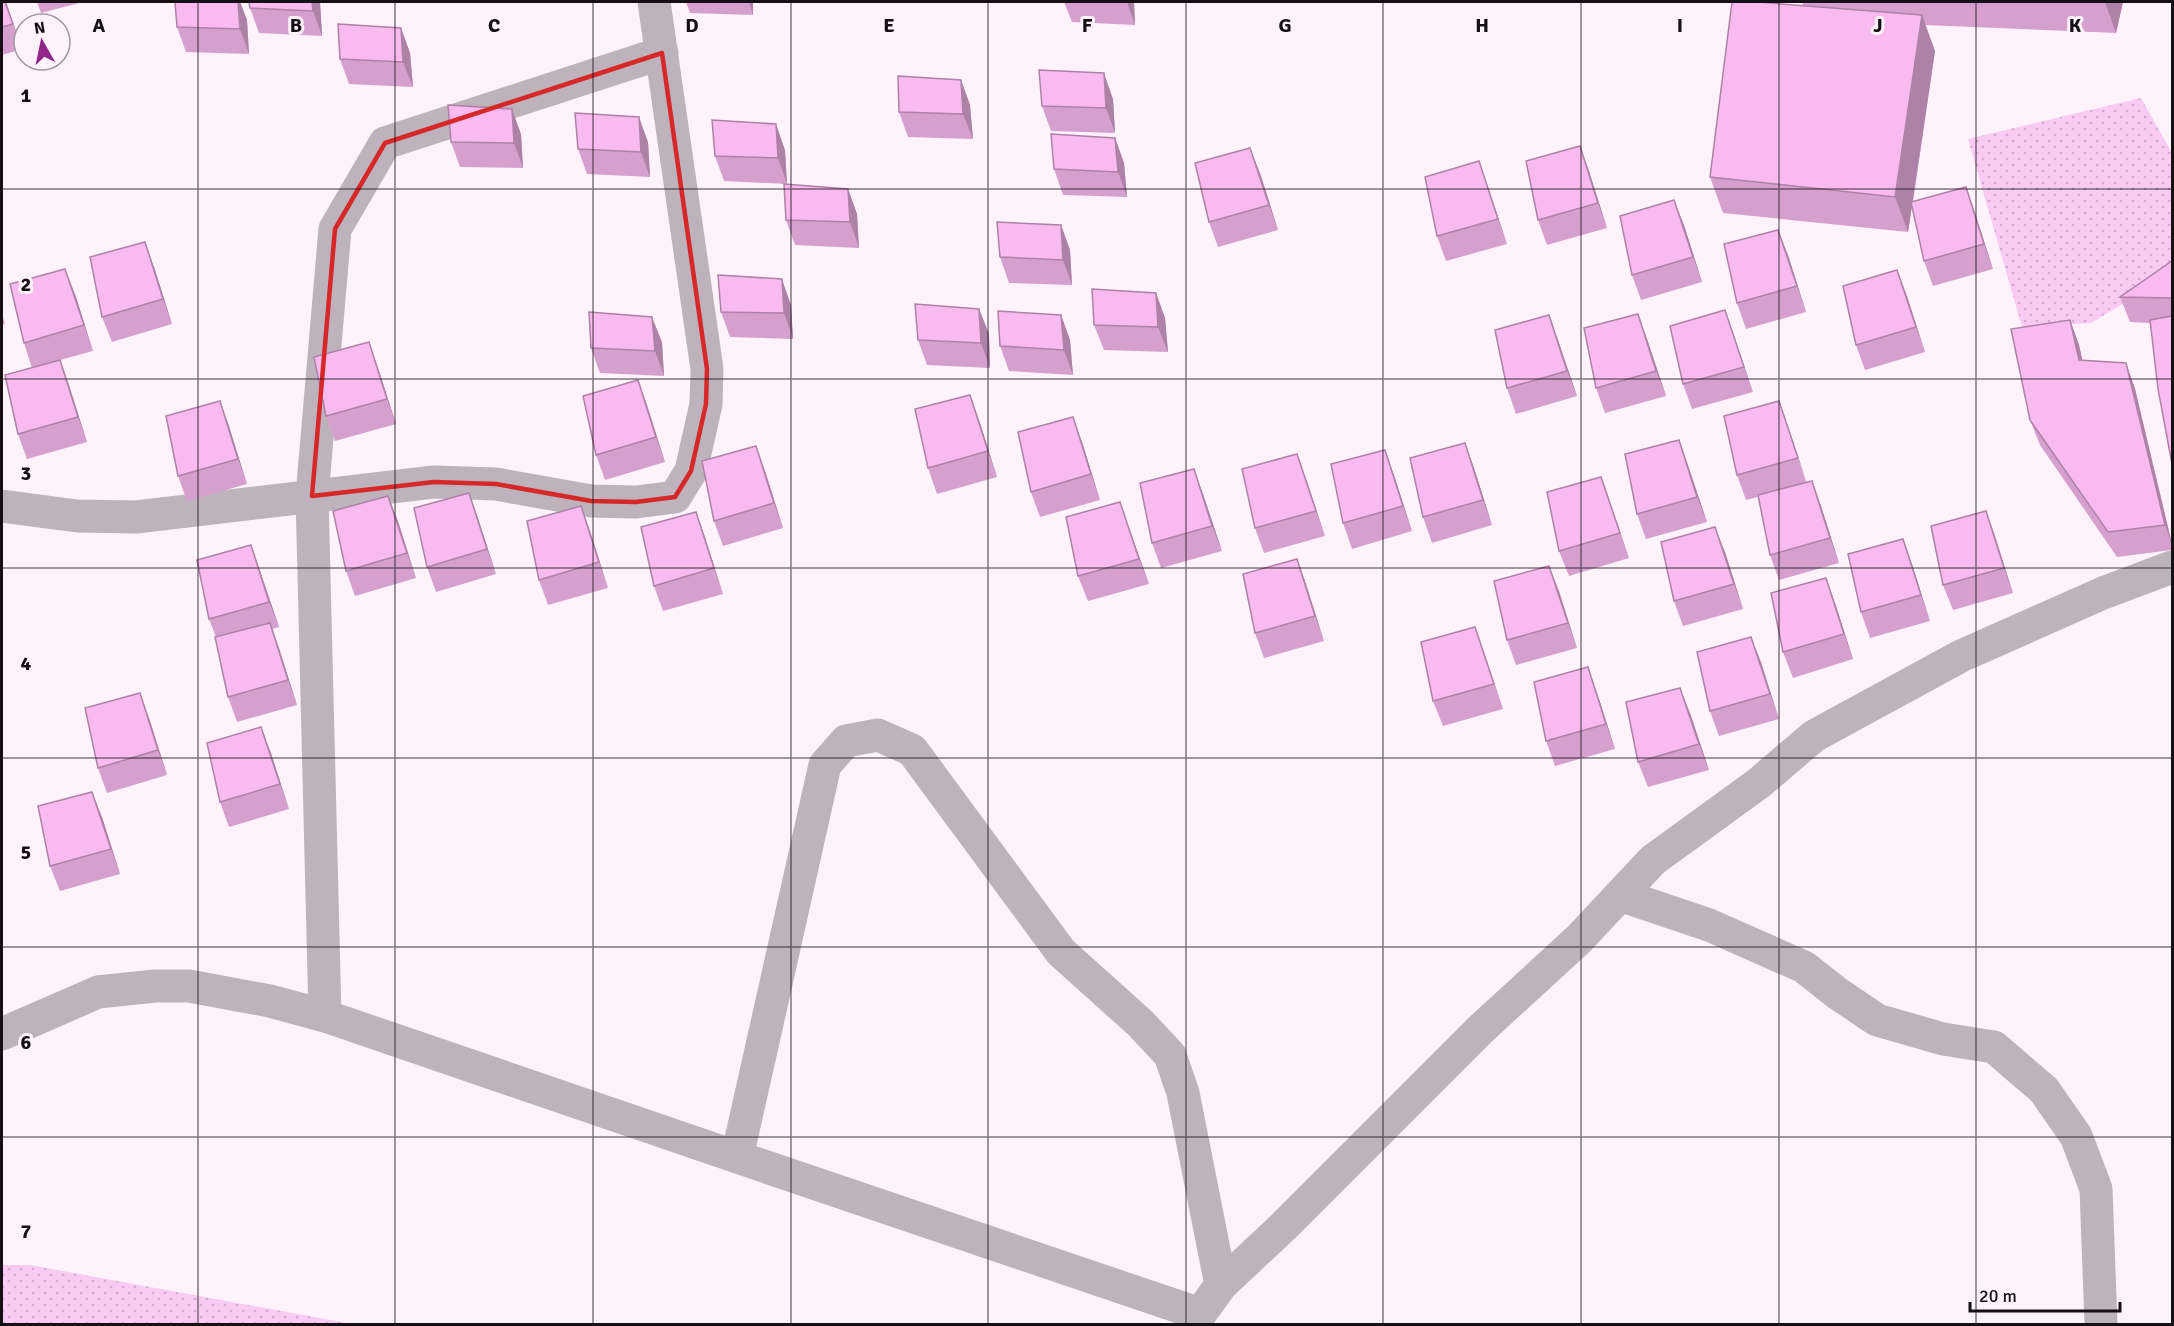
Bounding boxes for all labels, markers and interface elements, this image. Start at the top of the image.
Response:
north arrow [12,12,72,72]
text: A [93,13,106,38]
text: B [290,13,302,38]
text: C [488,13,500,38]
text: D [685,13,699,38]
text: E [883,13,895,38]
text: F [1082,13,1093,38]
text: G [1278,13,1292,38]
text: H [1475,13,1489,38]
text: I [1677,13,1683,38]
text: J [1873,13,1883,38]
text: K [2069,13,2082,38]
text: N [33,17,47,39]
text: 1 [21,83,32,108]
text: 2 [21,272,31,297]
text: 3 [21,461,31,486]
text: 4 [21,651,32,676]
text: 5 [21,840,31,865]
text: 6 [21,1030,32,1055]
text: 7 [21,1219,32,1244]
scale bar [1970,1275,2120,1313]
text: 20 m [1979,1285,2017,1307]

